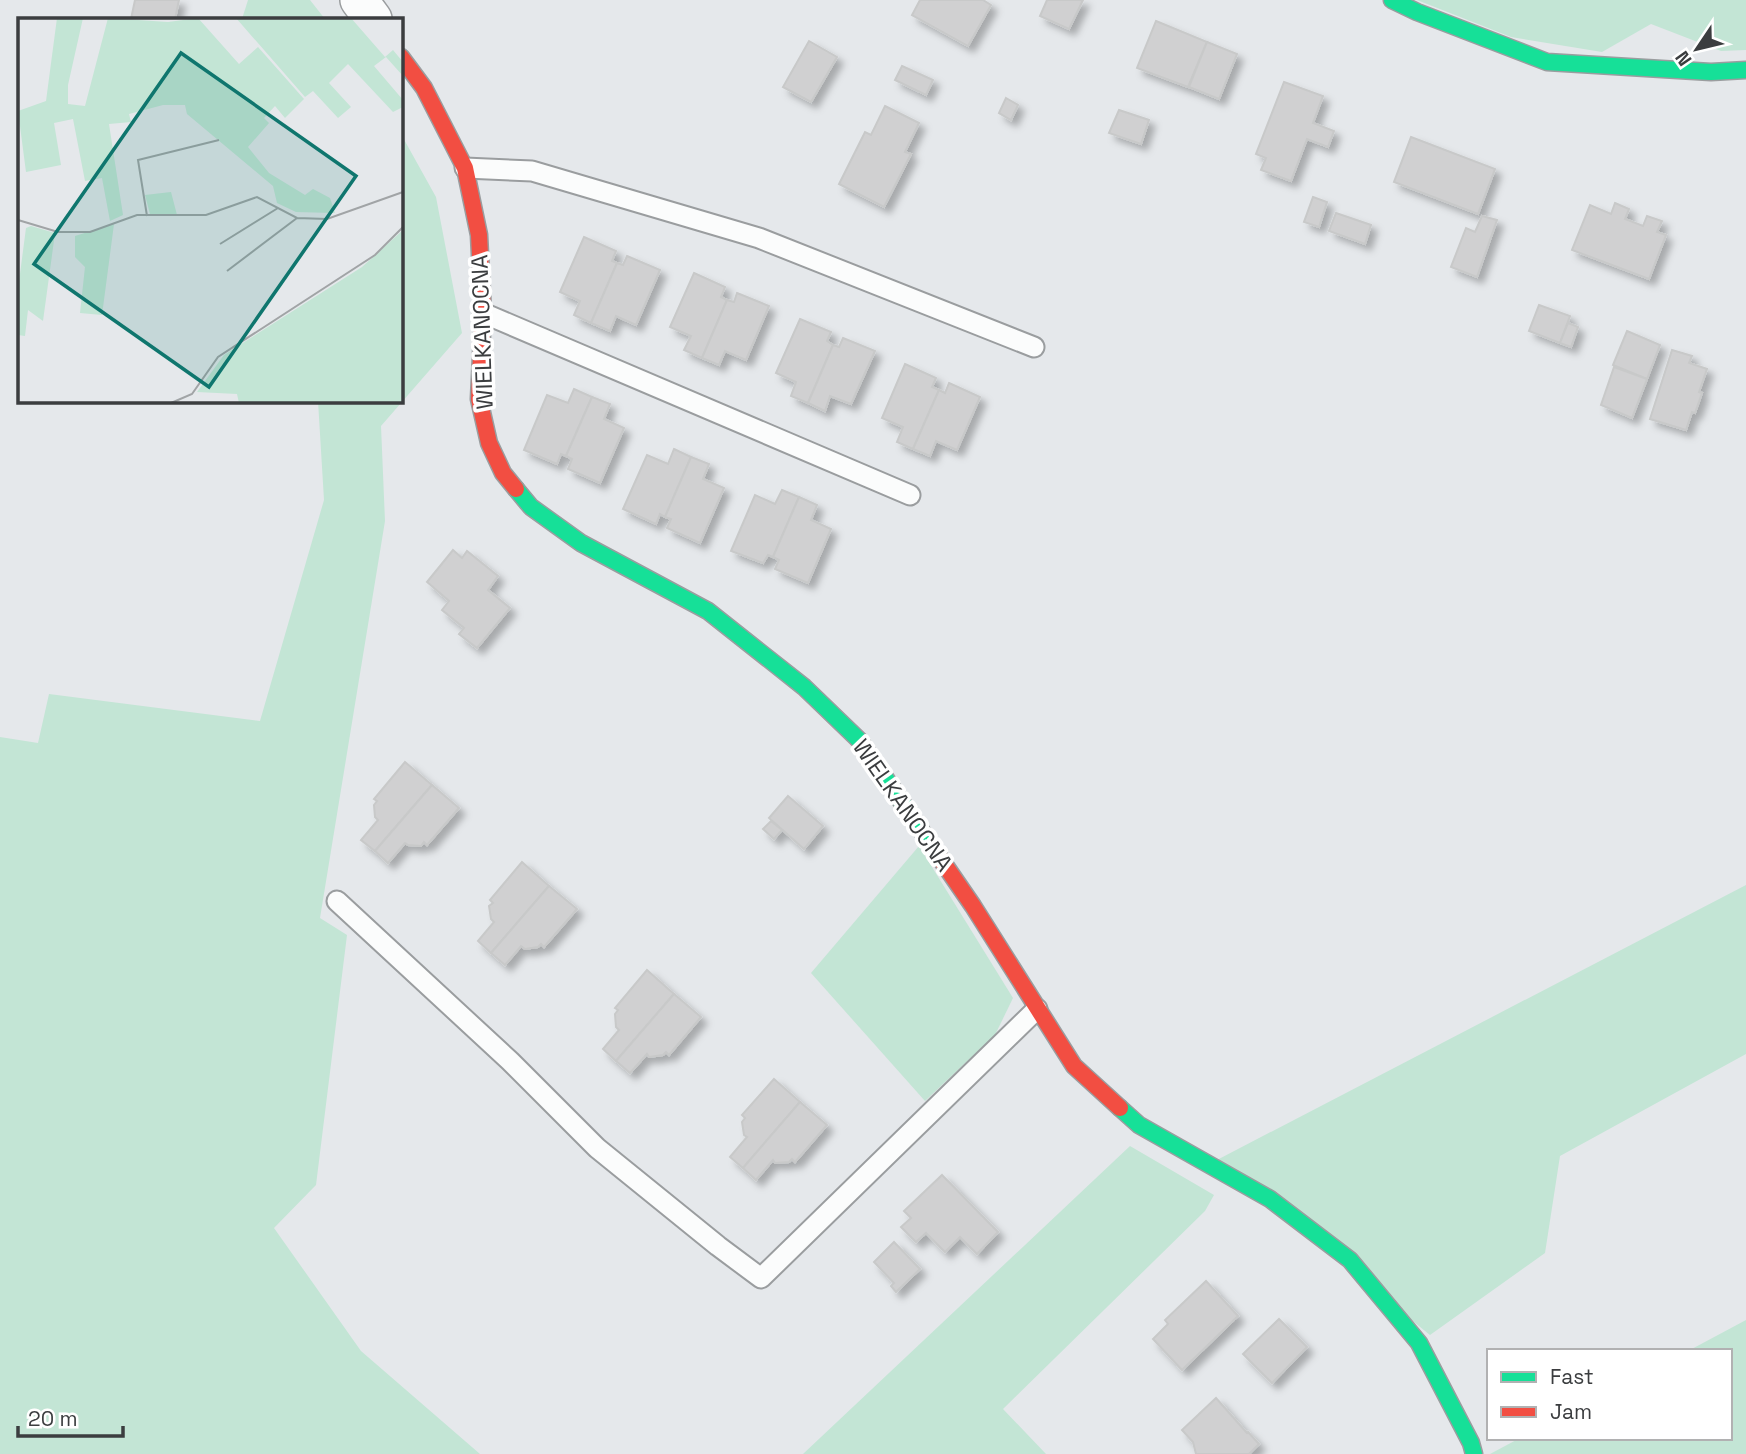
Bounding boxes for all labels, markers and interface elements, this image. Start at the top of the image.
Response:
north arrow [1662,14,1732,84]
inset map [18,18,402,402]
text: N [1670,46,1697,71]
street label: WIELKANOCNA [464,254,500,410]
street label: WIELKANOCNA [846,733,960,877]
legend [1487,1349,1732,1440]
text: Fast [1550,1363,1594,1390]
scale bar [18,1394,122,1438]
text: Jam [1550,1398,1592,1425]
text: 20 m [28,1405,78,1432]

